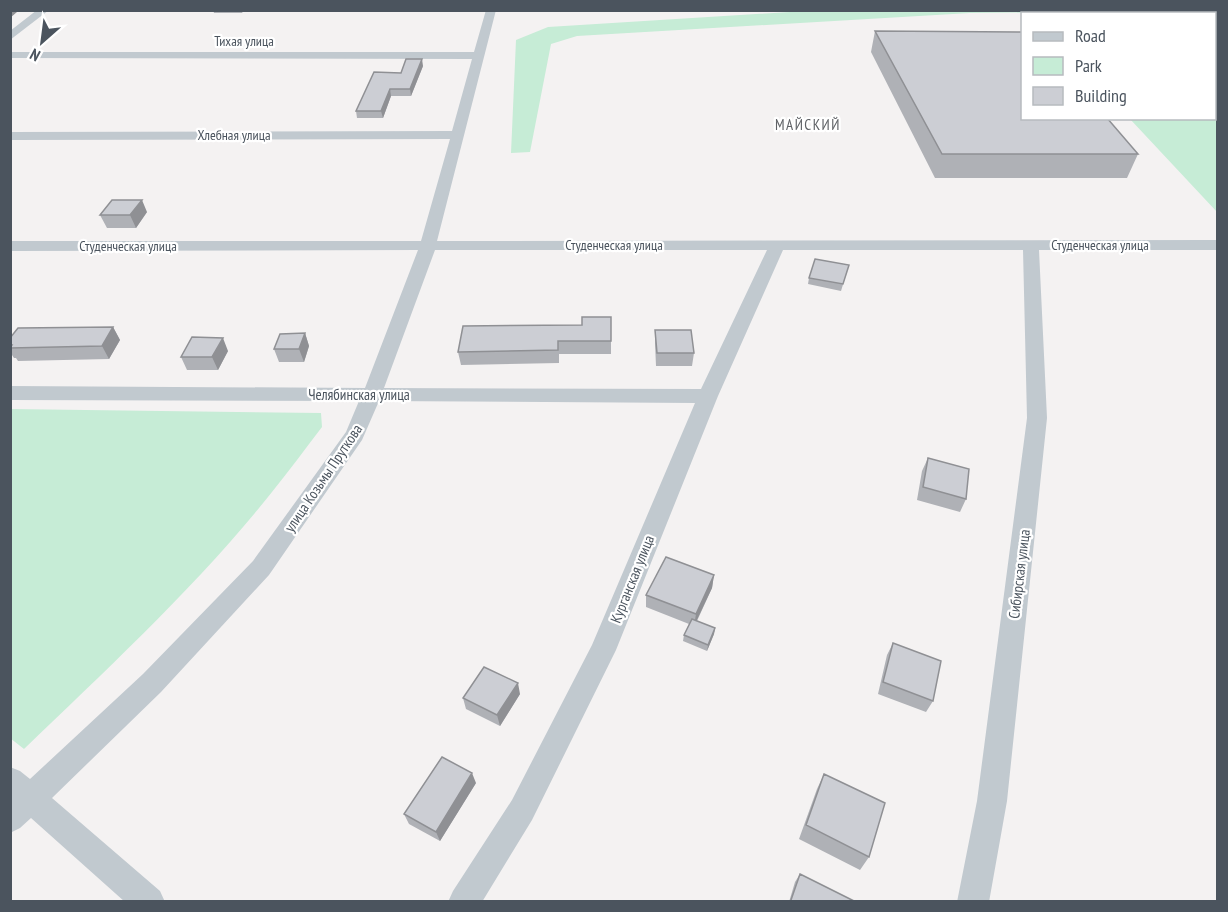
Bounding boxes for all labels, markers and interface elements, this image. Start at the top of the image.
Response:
north arrow [12,12,72,72]
legend [1021,12,1216,120]
text: Road [1075,24,1106,47]
street label: Тихая улица [214,32,274,50]
text: N [26,44,43,66]
text: Park [1075,54,1102,77]
text: Building [1075,84,1127,107]
district label: МАЙСКИЙ [775,115,841,134]
street label: Хлебная улица [197,126,271,144]
street label: Студенческая улица [565,236,663,254]
street label: Студенческая улица [1051,236,1149,254]
street label: Студенческая улица [79,237,177,255]
street label: Челябинская улица [308,385,410,404]
street label: улица Козьмы Пруткова [280,420,366,536]
street label: Сибирская улица [1004,528,1034,620]
street label: Курганская улица [606,532,658,626]

